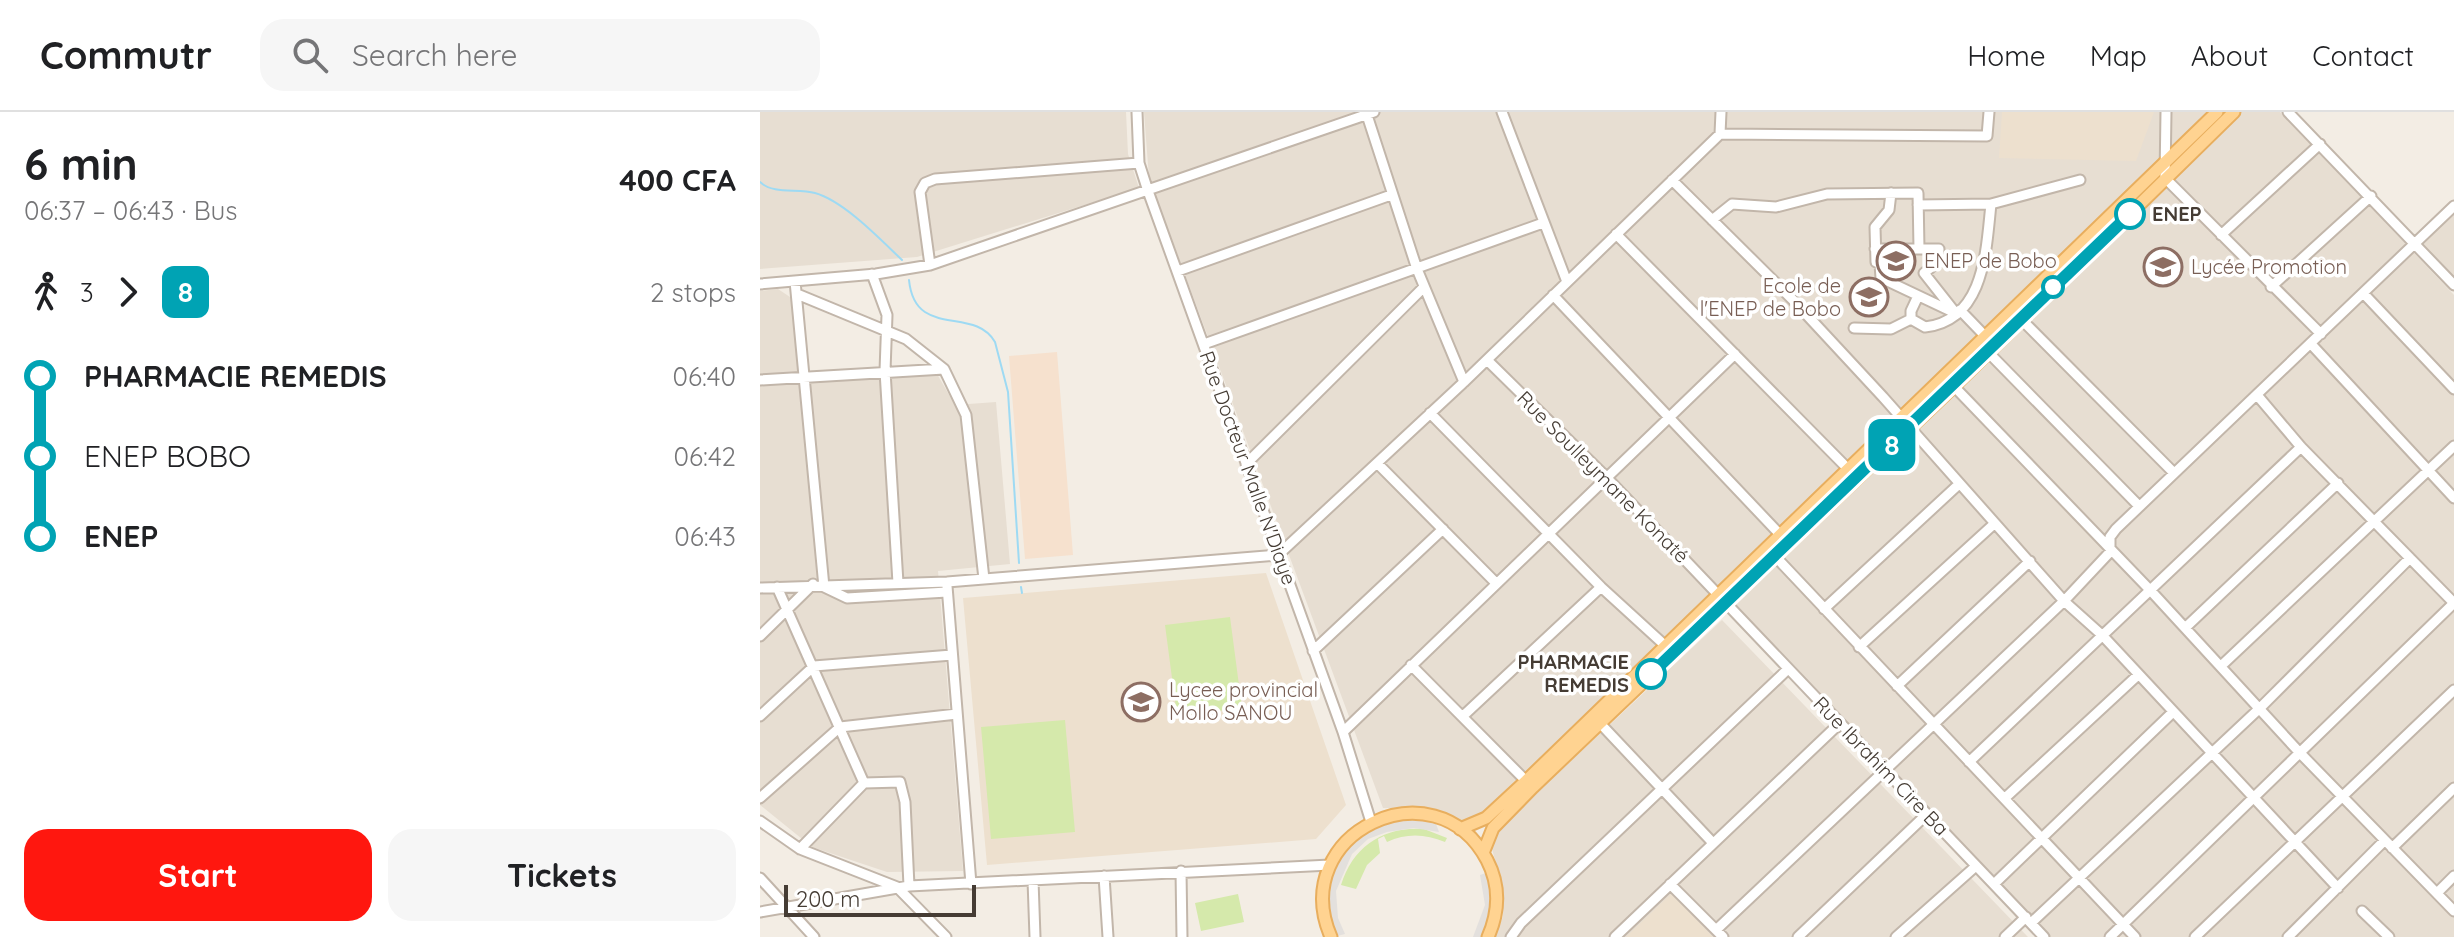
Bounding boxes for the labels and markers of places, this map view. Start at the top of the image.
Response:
marker: ENEP [2115,199,2145,229]
place label: ENEP [2152,201,2202,226]
school or university icon: ENEP de Bobo [1875,240,1917,282]
school or university icon: Lycée Promotion [2142,246,2184,288]
place label: ENEP de Bobo [1924,248,2057,273]
place label: Lycée Promotion [2191,254,2347,279]
place label: Ecole de l'ENEP de Bobo [1700,273,1841,321]
school or university icon: Ecole de l'ENEP de Bobo [1848,276,1890,318]
unlabelled marker [2042,276,2064,298]
place label: PHARMACIE REMEDIS [1518,649,1629,697]
marker: PHARMACIE REMEDIS [1636,659,1666,689]
place label: Lycee provincial Mollo SANOU [1169,677,1318,725]
school or university icon: Lycee provincial Mollo SANOU [1120,681,1162,723]

